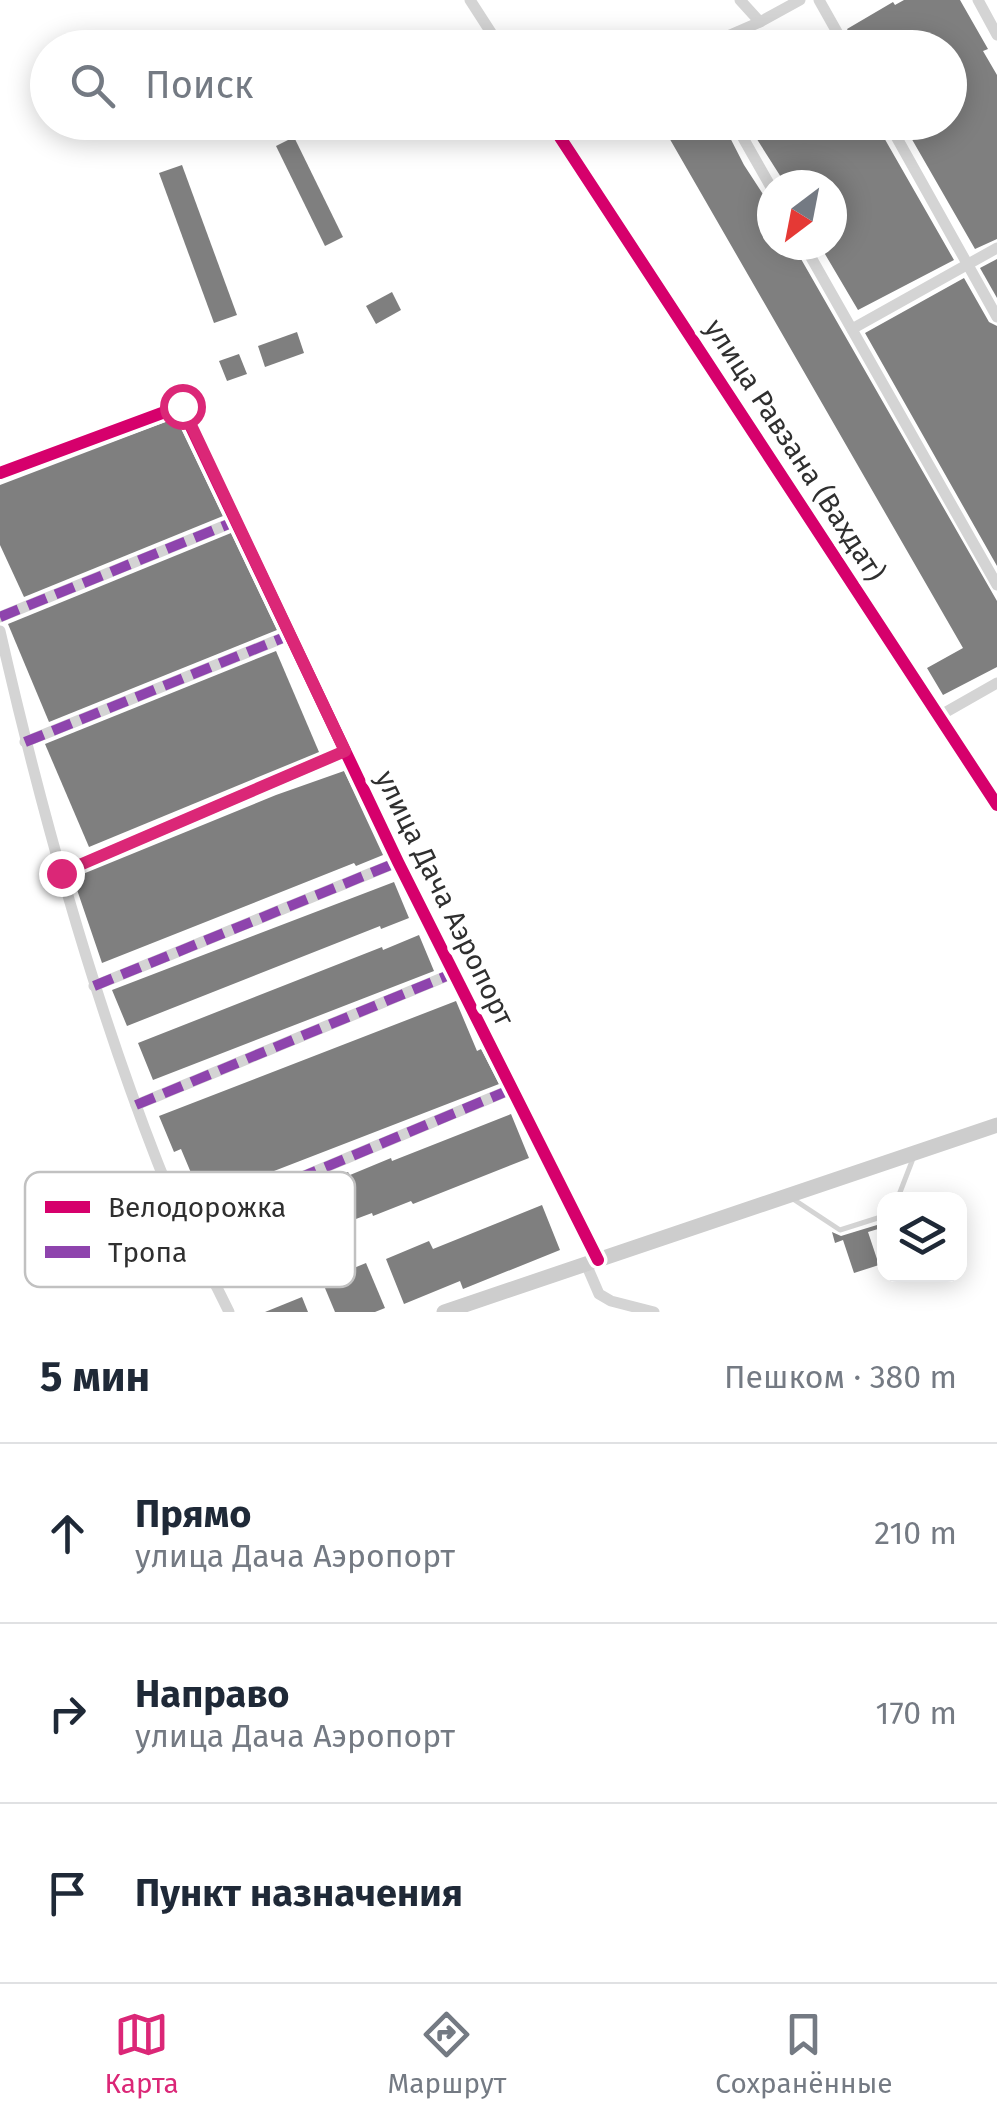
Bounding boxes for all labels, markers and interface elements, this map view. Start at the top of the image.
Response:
search box [30,30,967,140]
icon: search [65,58,120,113]
text: Поиск [145,62,254,108]
north arrow [757,170,847,260]
street label: улица Равзана (Вахдат) [698,313,892,587]
route start [160,384,206,430]
street label: улица Дача Аэропорт [369,765,521,1031]
route end [39,851,85,897]
legend [25,1172,355,1287]
text: Велодорожка [108,1191,286,1224]
map controls [877,1192,967,1282]
button: layers [877,1192,967,1282]
text: Тропа [108,1236,187,1269]
text: 5 мин [40,1352,150,1402]
text: Пешком · 380 m [724,1358,957,1396]
text: Прямо [135,1491,251,1537]
icon: ahead [40,1506,95,1561]
text: 210 m [874,1514,957,1552]
text: улица Дача Аэропорт [135,1537,455,1575]
text: Направо [135,1671,289,1717]
icon: right [40,1686,95,1741]
text: 170 m [876,1694,957,1732]
text: улица Дача Аэропорт [135,1717,455,1755]
icon: arrive [40,1866,95,1921]
text: Пункт назначения [135,1870,463,1916]
tab: Карта [104,2007,179,2100]
tab: Маршрут [388,2007,506,2100]
tab: Сохранённые [715,2007,893,2100]

